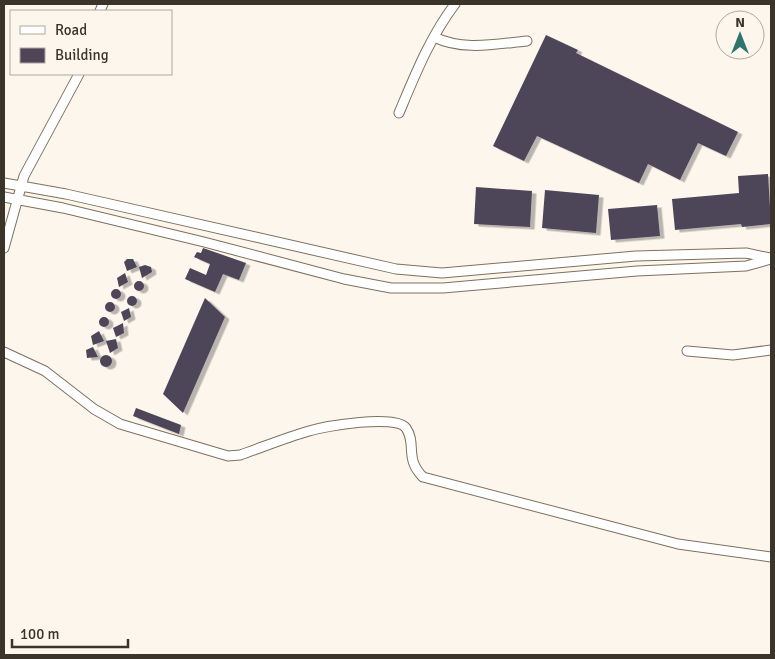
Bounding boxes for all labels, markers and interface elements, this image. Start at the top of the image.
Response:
legend [10,10,172,75]
north arrow [715,10,765,60]
text: N [735,14,745,31]
text: Road [55,21,87,39]
text: Building [55,46,109,64]
scale bar [12,616,129,648]
text: 100 m [20,625,60,643]

